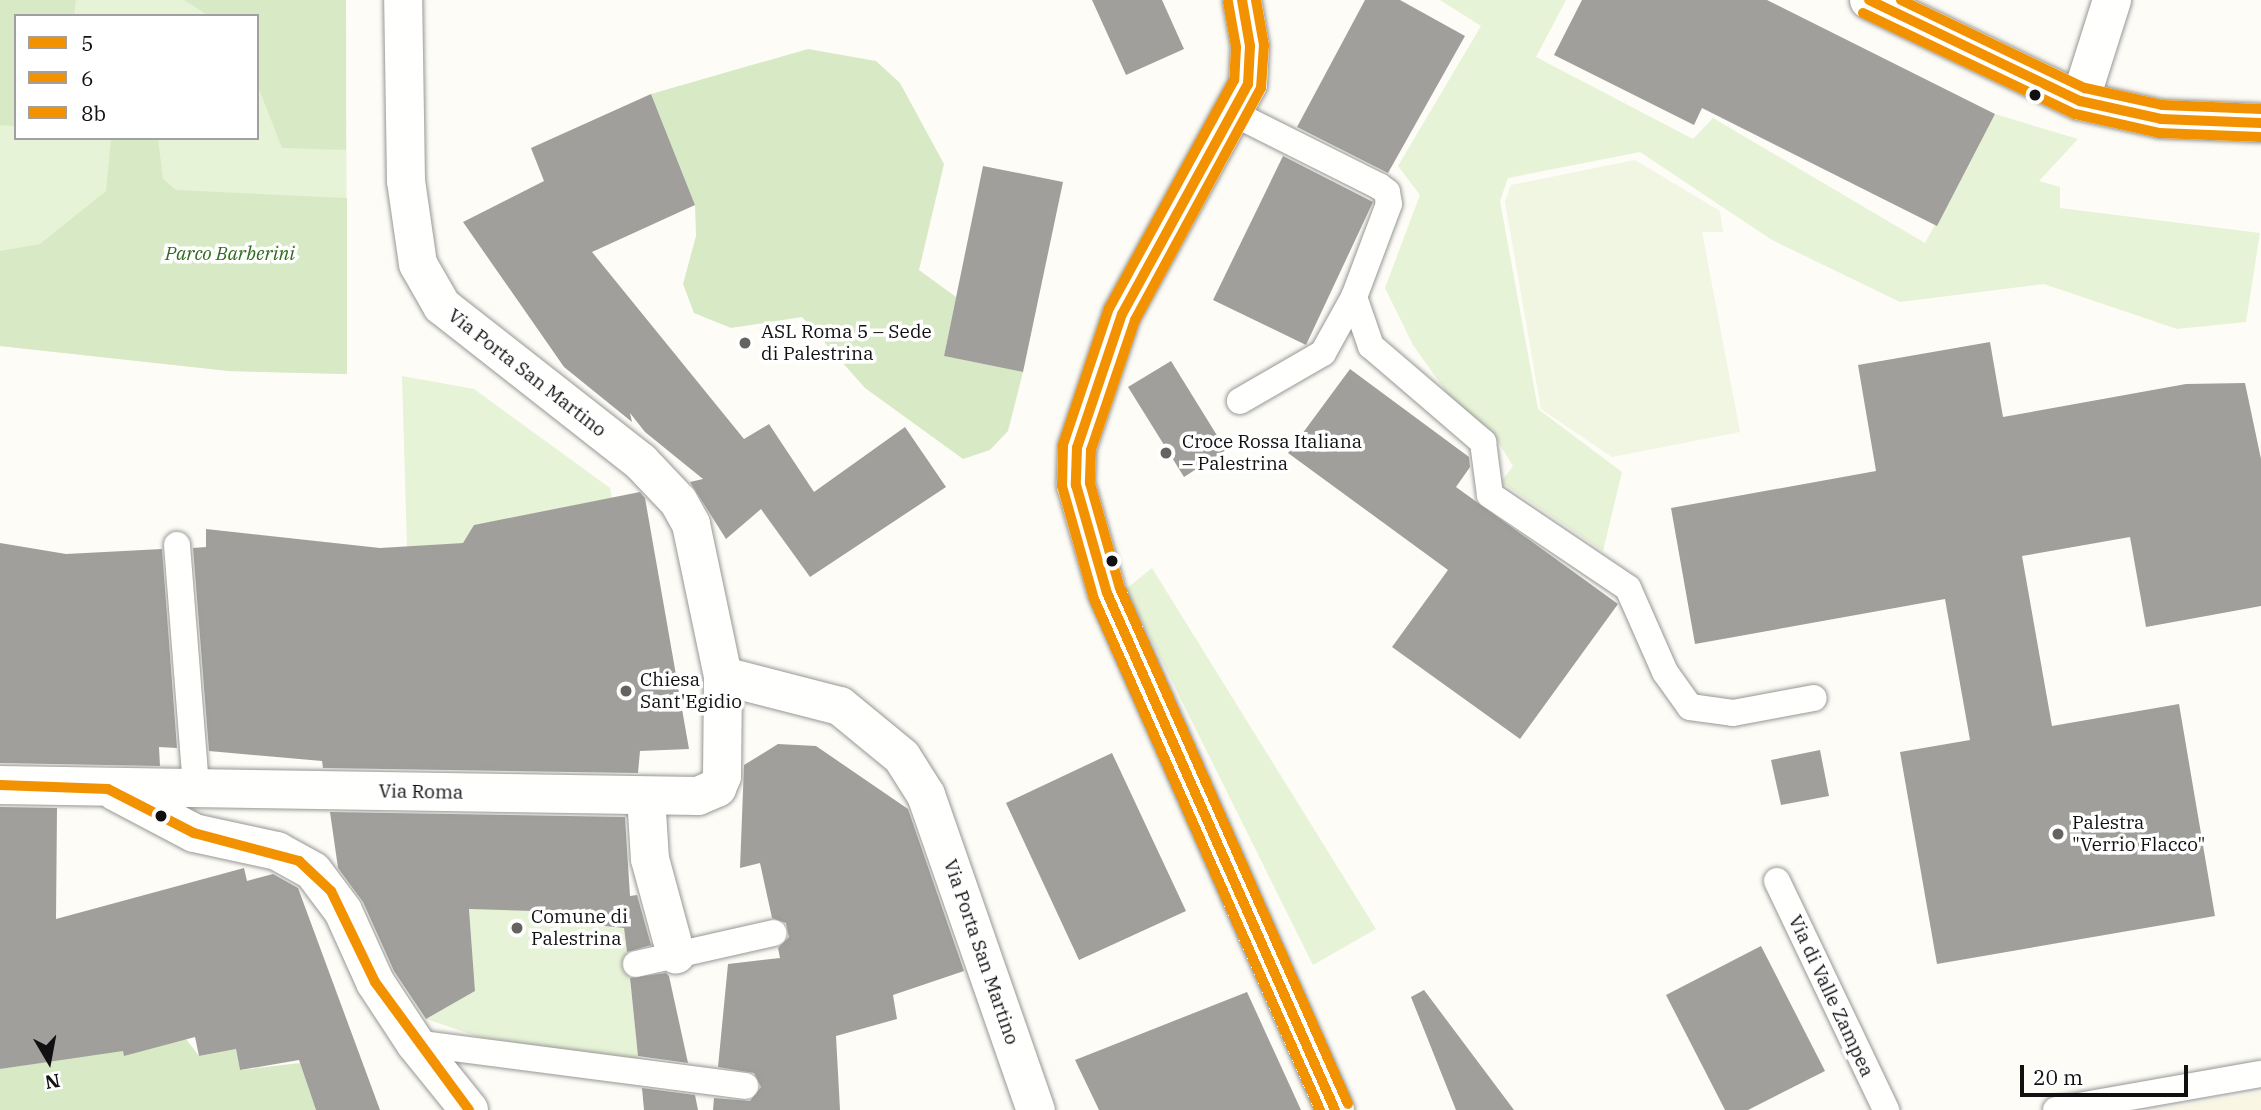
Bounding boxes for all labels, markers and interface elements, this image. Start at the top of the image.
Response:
legend [14,14,259,140]
text: 5 [81,29,94,57]
text: 6 [81,64,94,92]
unlabelled marker [2028,88,2042,102]
text: 8b [81,99,106,127]
park label: Parco Barberini [165,243,295,265]
street label: Via Porta San Martino [443,304,611,442]
place label: ASL Roma 5 – Sede di Palestrina [761,321,932,365]
marker: ASL Roma 5 – Sede di Palestrina [735,333,755,353]
place label: Croce Rossa Italiana – Palestrina [1182,431,1362,475]
marker: Croce Rossa Italiana – Palestrina [1156,443,1176,463]
unlabelled marker [1105,554,1119,568]
place label: Chiesa Sant'Egidio [640,669,742,713]
marker: Chiesa Sant'Egidio [618,683,634,699]
street label: Via Roma [378,780,464,804]
unlabelled marker [154,809,168,823]
place label: Palestra "Verrio Flacco" [2072,812,2205,856]
marker: Palestra "Verrio Flacco" [2050,826,2066,842]
street label: Via Porta San Martino [939,856,1023,1048]
place label: Comune di Palestrina [531,906,628,950]
street label: Via di Valle Zampea [1784,911,1878,1081]
marker: Comune di Palestrina [509,920,525,936]
north arrow [14,1026,84,1096]
scale bar [2023,1050,2191,1094]
text: 20 m [2033,1063,2083,1091]
text: N [43,1069,62,1095]

